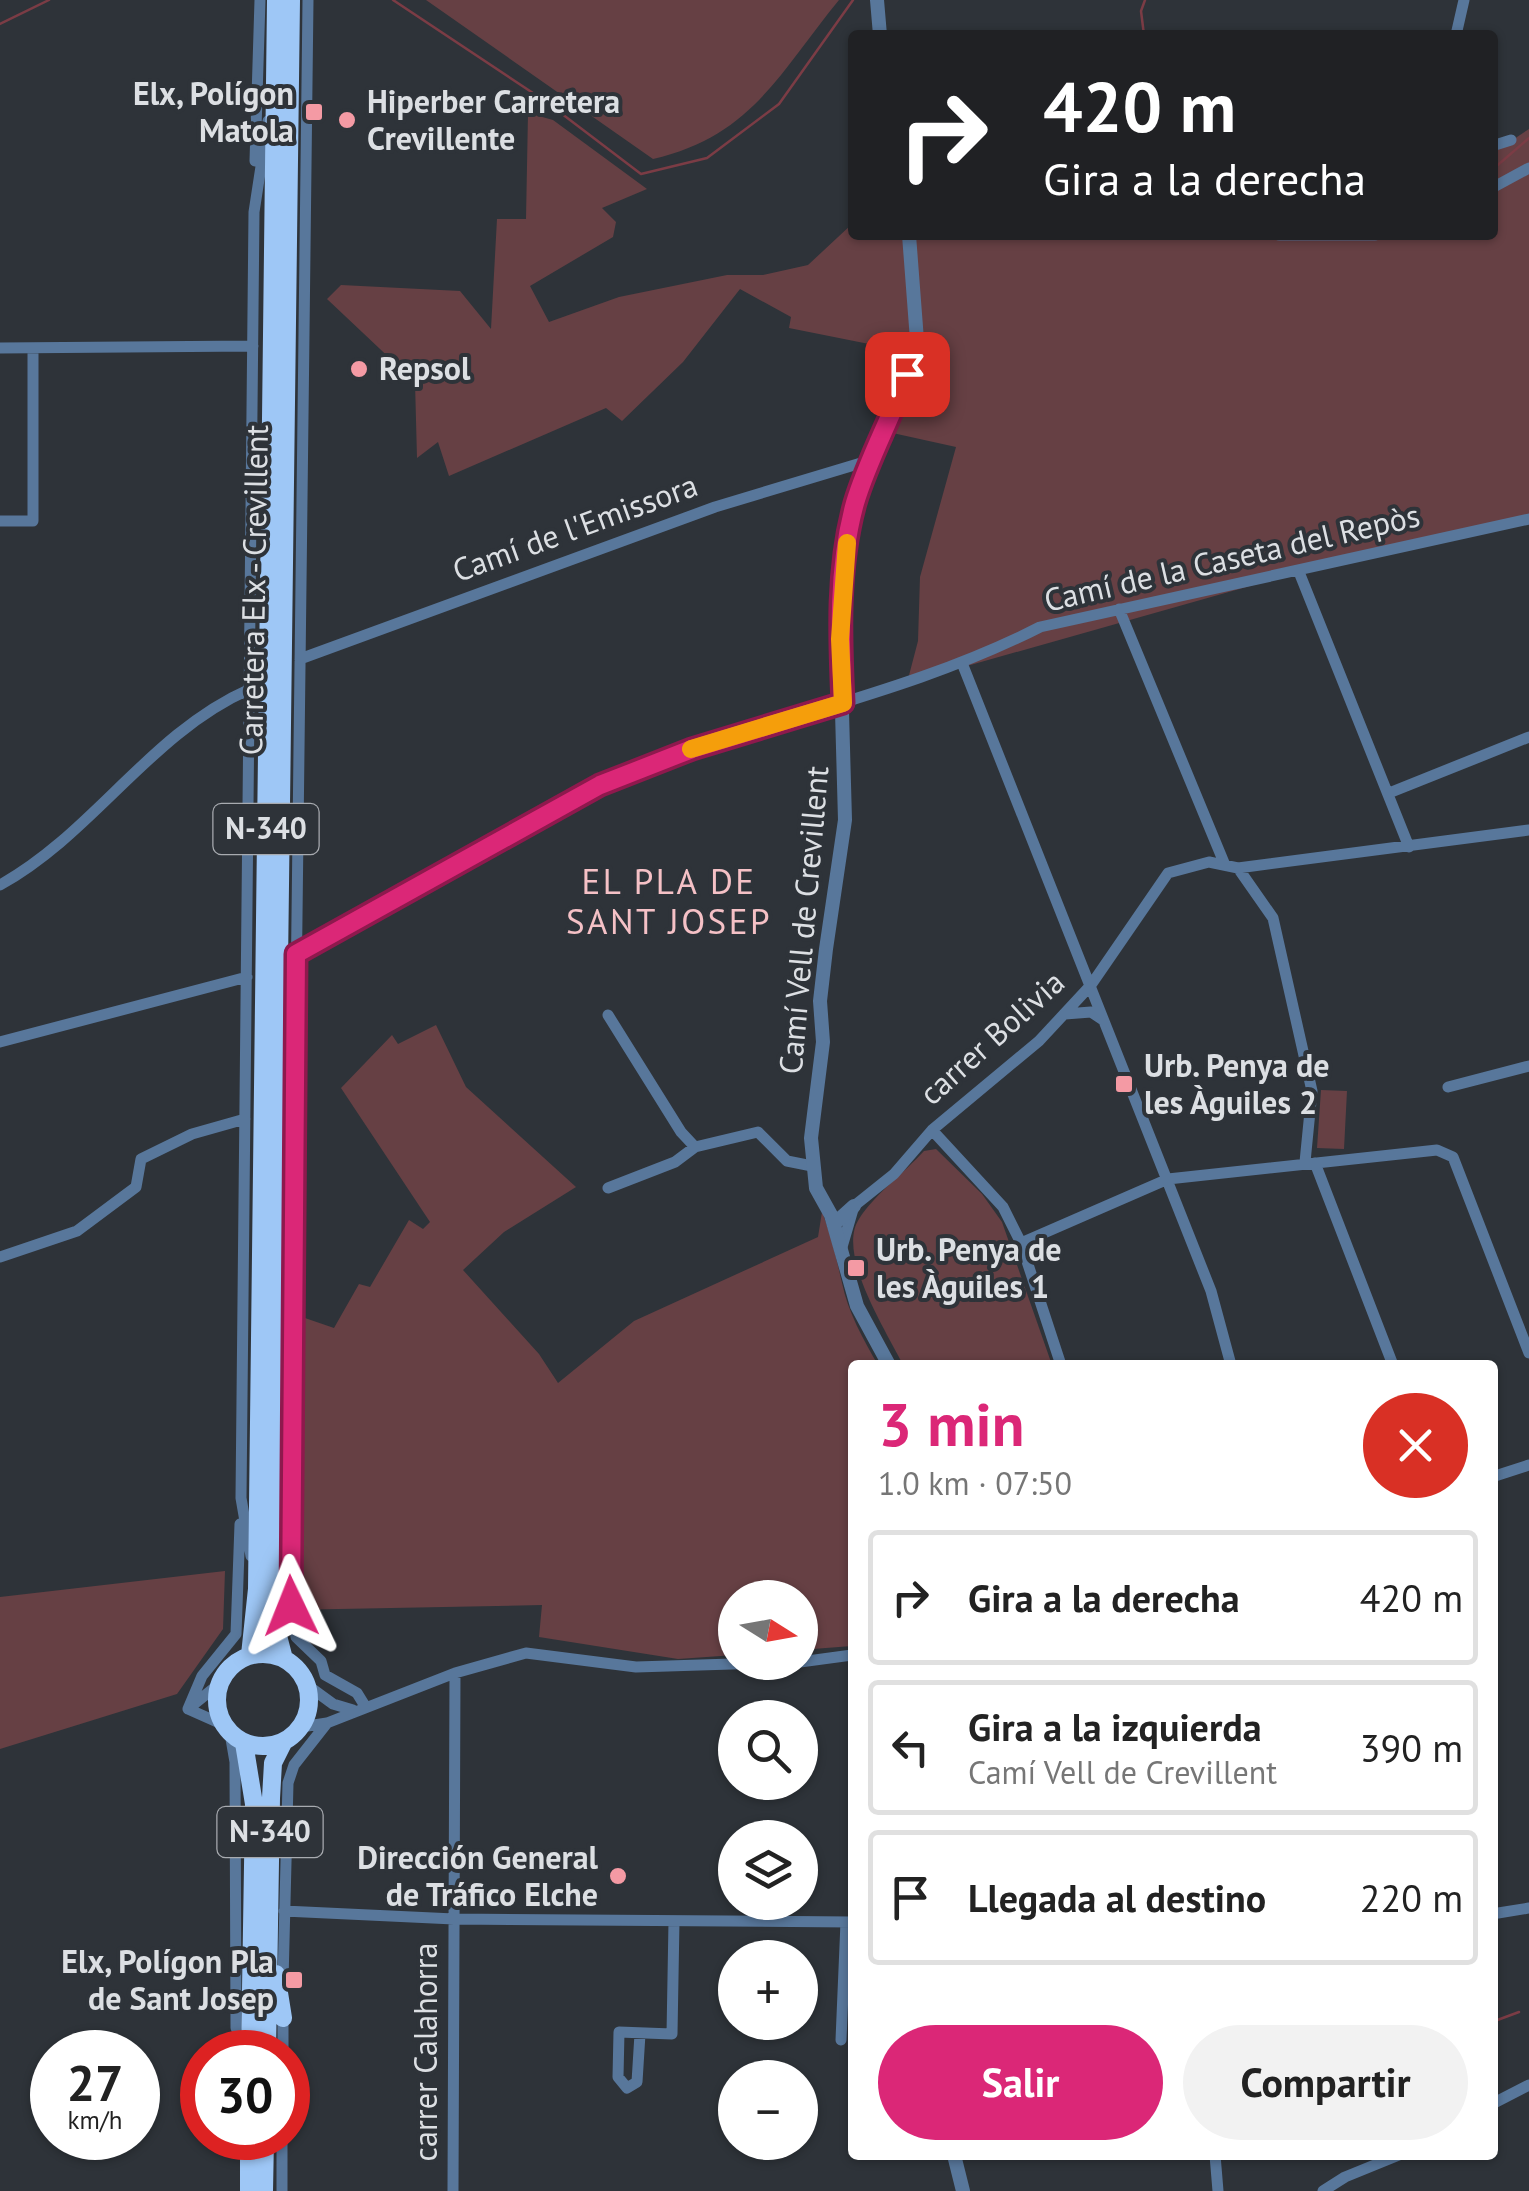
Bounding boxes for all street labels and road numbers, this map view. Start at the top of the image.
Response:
street label: Carretera Elx - Crevillent [229,424,277,756]
street label: Camí de l'Emissora [446,463,703,591]
street label: Camí de la Caseta del Repòs [1040,493,1424,621]
street label: Camí Vell de Crevillent [769,764,837,1076]
road number: N-340 [214,804,318,854]
street label: carrer Bolivia [910,961,1073,1114]
road number: N-340 [218,1807,322,1857]
street label: carrer Calahorra [404,1943,446,2161]

